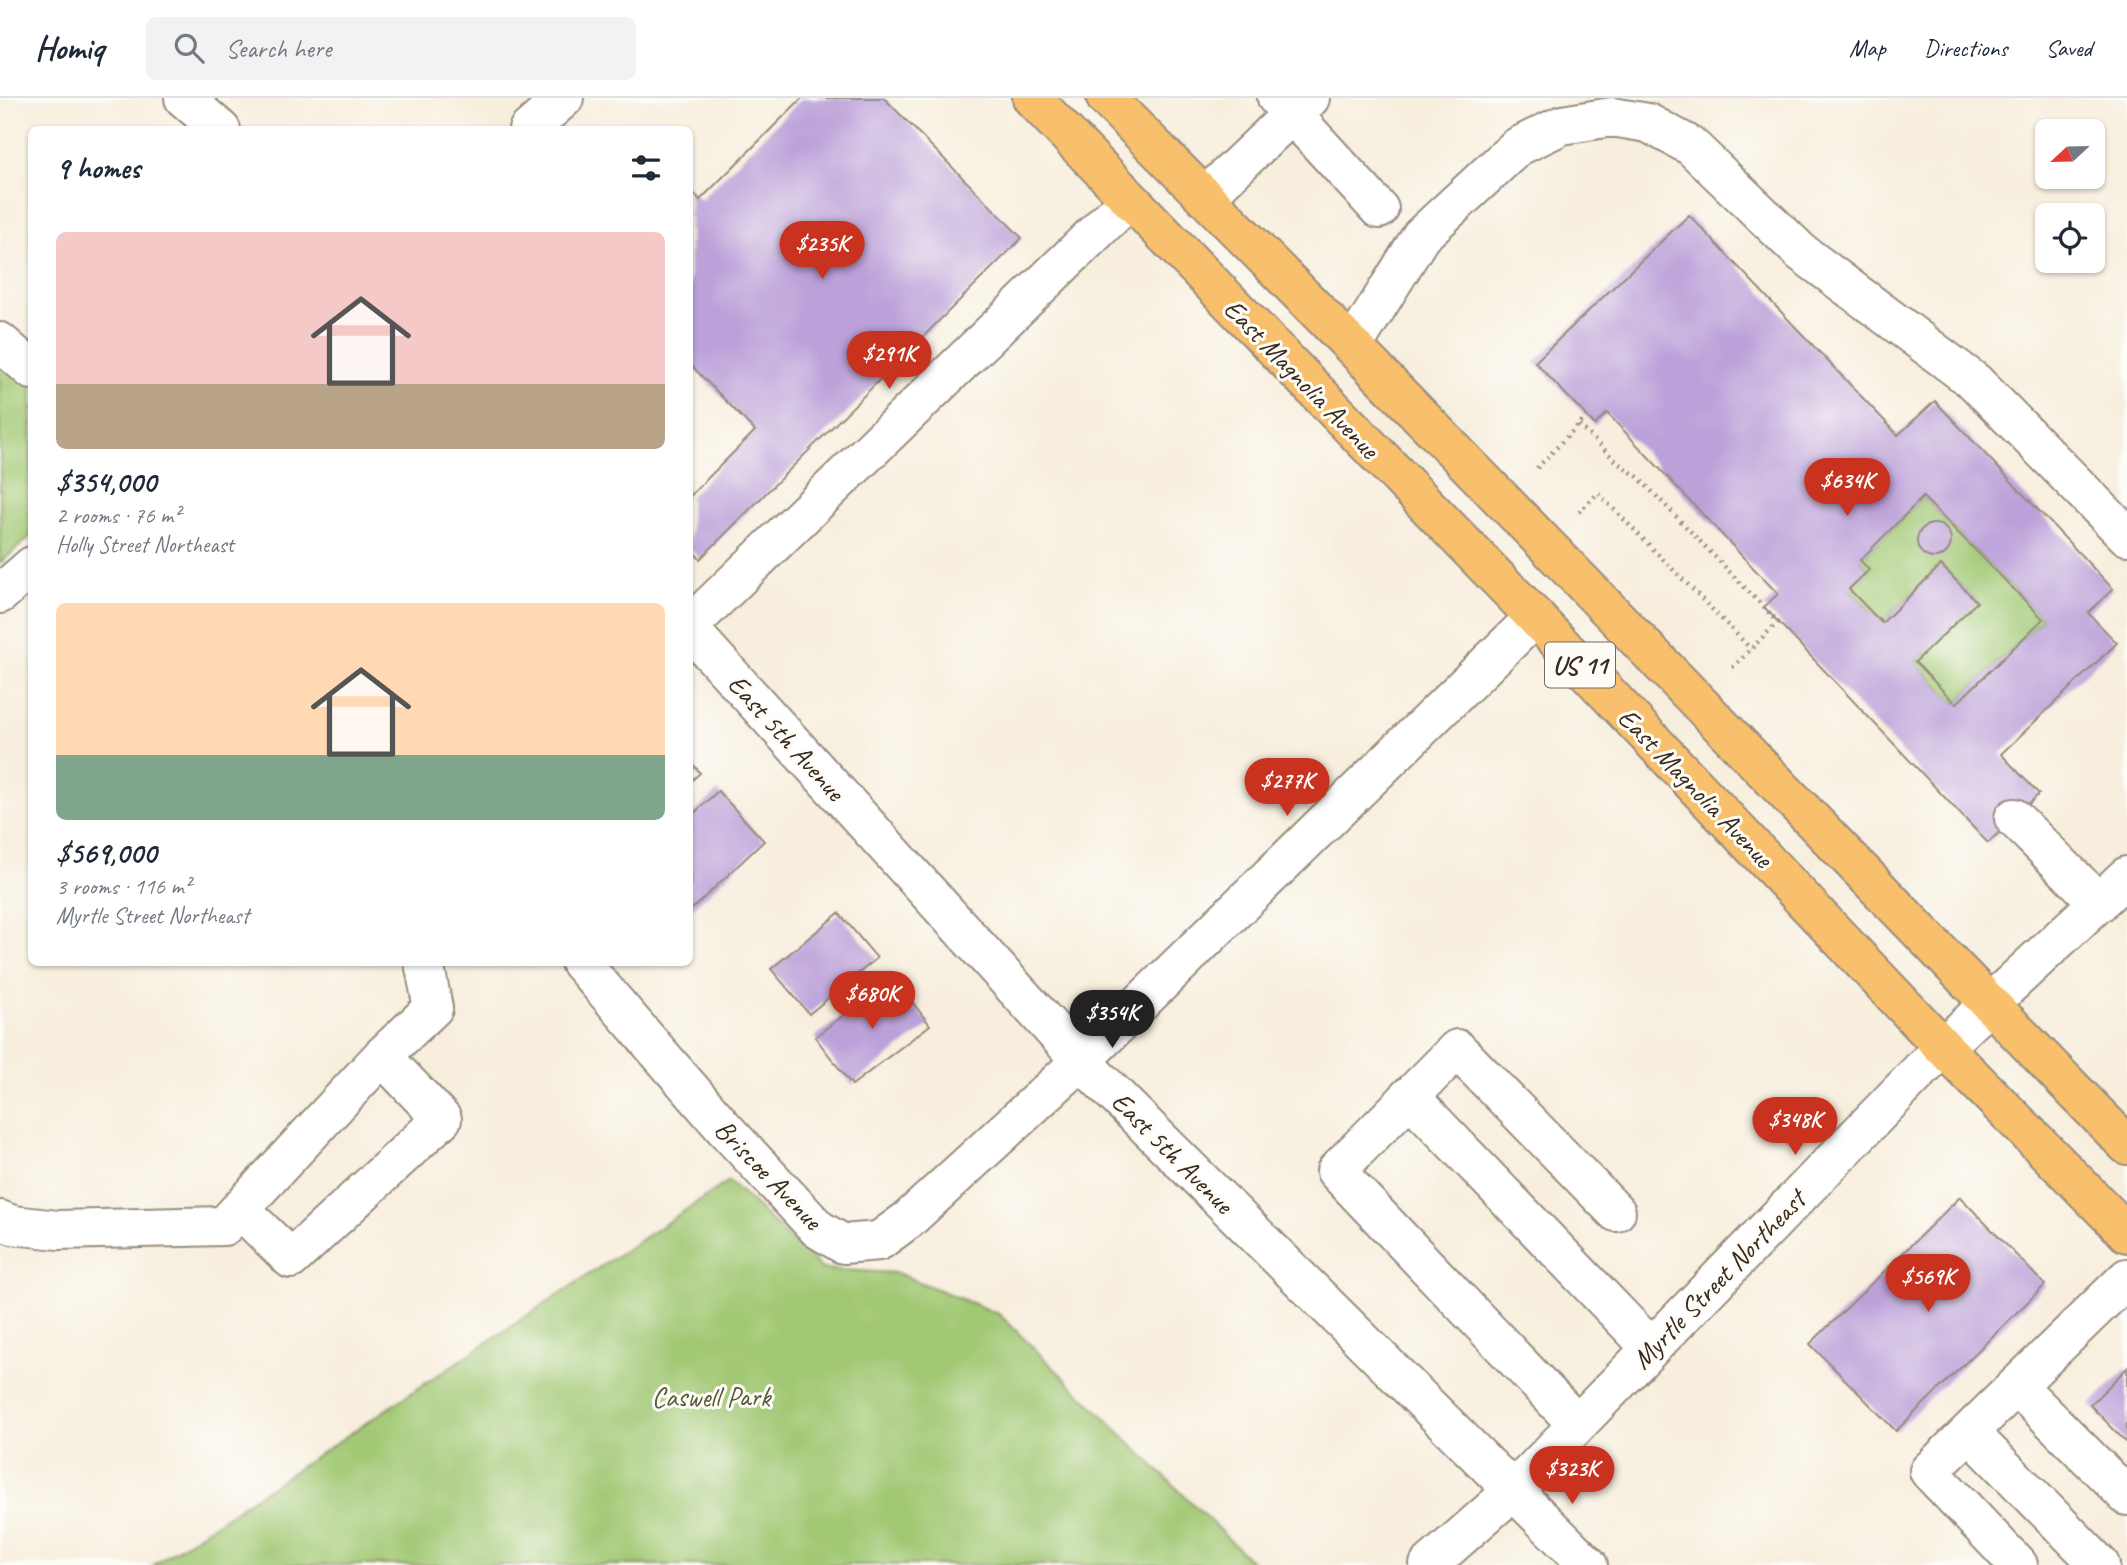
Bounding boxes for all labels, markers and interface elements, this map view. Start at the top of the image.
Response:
search box [146,17,636,80]
text: Homiq [35,27,104,69]
icon: search [170,29,208,67]
text: Search here [226,32,331,65]
text: Map [1849,33,1886,63]
text: Directions [1924,33,2007,63]
text: Saved [2045,33,2092,63]
north arrow [2035,119,2105,189]
map controls [2035,119,2105,273]
text: 9 homes [56,149,140,187]
icon: filters [627,149,665,187]
button: locate [2035,203,2105,273]
pin: $235K [773,222,871,281]
text: $235K [796,229,848,258]
icon: home [298,278,424,404]
street label: East Magnolia Avenue [1217,291,1388,467]
pin: $291K [840,331,938,391]
text: $291K [863,339,915,368]
pin: $634K [1798,458,1896,518]
text: $354,000 [56,463,156,501]
text: $634K [1820,466,1874,495]
text: 2 rooms · 76 m² [56,501,180,530]
text: Holly Street Northeast [56,530,234,559]
road number: US 11 [1545,642,1615,688]
icon: home [298,649,424,775]
street label: East 5th Avenue [721,667,854,809]
street label: East Magnolia Avenue [1611,700,1782,876]
pin: $277K [1238,758,1336,818]
text: $277K [1261,766,1313,795]
text: $569,000 [56,834,156,872]
text: 3 rooms · 116 m² [56,872,191,901]
text: Myrtle Street Northeast [56,901,249,930]
pin: $680K [823,972,921,1031]
text: $680K [845,979,899,1008]
pin: $354K [1063,990,1161,1050]
text: $354K [1086,998,1138,1027]
street label: East 5th Avenue [1104,1084,1242,1222]
pin: $348K [1746,1098,1844,1157]
text: $348K [1768,1105,1822,1134]
street label: Briscoe Avenue [707,1112,831,1238]
street label: Myrtle Street Northeast [1624,1180,1815,1376]
pin: $569K [1879,1254,1977,1314]
text: $569K [1902,1262,1954,1291]
park label: Caswell Park [652,1379,772,1414]
pin: $323K [1523,1446,1621,1506]
text: $323K [1545,1454,1599,1483]

